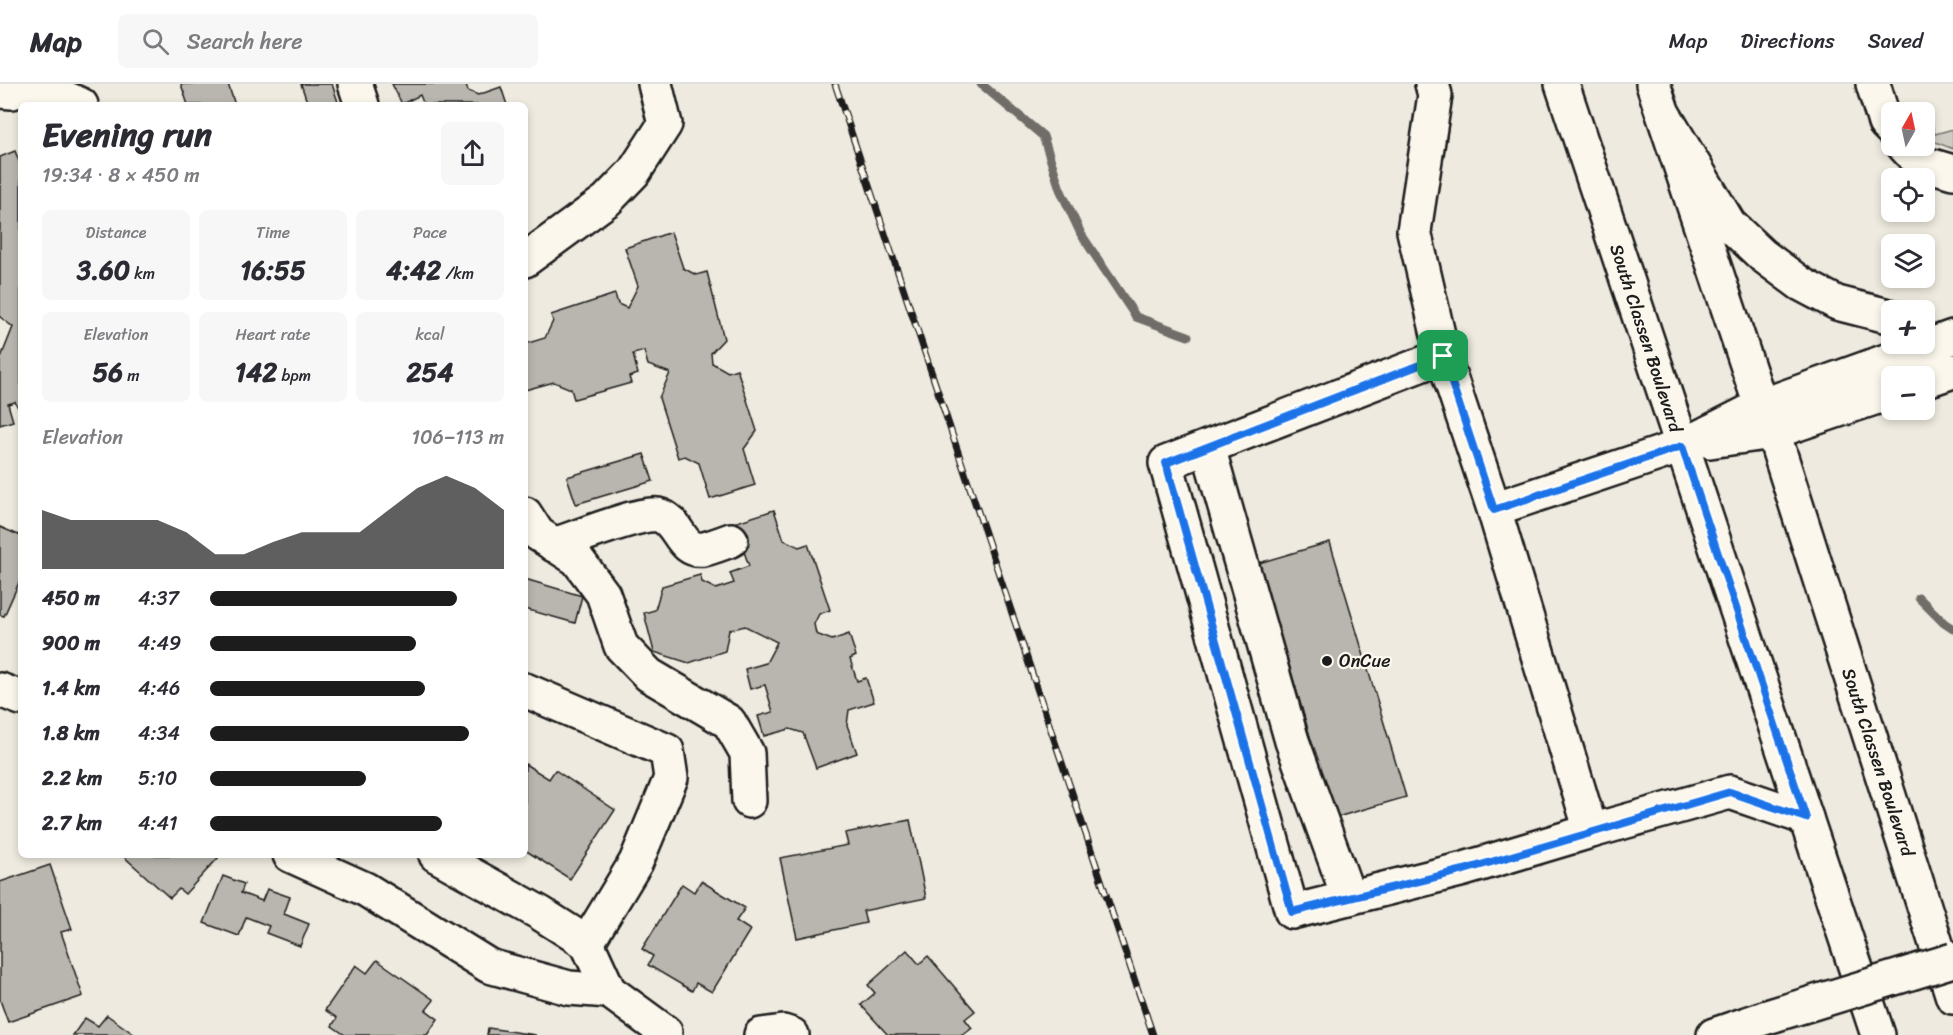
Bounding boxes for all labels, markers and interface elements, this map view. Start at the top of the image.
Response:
search box [118,14,538,68]
text: Map [30,17,82,66]
text: Search here [187,22,303,61]
text: Map [1669,22,1707,60]
text: Directions [1740,22,1835,60]
text: Saved [1868,22,1923,60]
icon: search [139,25,172,58]
north arrow [1881,102,1935,156]
map controls [1881,102,1935,420]
text: Evening run [42,106,212,164]
button: share [441,122,504,185]
text: 19:34 · 8 × 450 m [42,158,200,193]
button: locate [1881,168,1935,222]
text: Distance [86,218,146,247]
text: Time [256,218,290,247]
text: Pace [413,218,447,247]
button: layers [1881,234,1935,288]
street label: South Classen Boulevard [1600,240,1692,438]
text: 3.60 [77,247,130,293]
text: 16:55 [240,247,306,293]
text: 4:42 [386,247,441,293]
text: km [130,259,155,288]
text: /km [441,259,474,288]
button: + [1881,300,1935,354]
text: Elevation [84,320,148,349]
text: Heart rate [235,320,311,349]
text: kcal [415,320,445,349]
pin [1417,330,1468,381]
icon: arrive [1426,339,1459,372]
text: 56 [92,349,123,395]
text: 142 [235,349,277,395]
text: 254 [406,349,454,395]
text: m [123,361,140,390]
text: bpm [277,361,311,390]
button: − [1881,366,1935,420]
text: Elevation [42,420,123,455]
text: 106–113 m [411,420,504,455]
text: 450 m [42,581,100,616]
text: 4:37 [138,581,179,616]
text: 900 m [42,626,100,661]
text: 4:49 [138,626,181,661]
place label: OnCue [1339,645,1391,677]
marker: OnCue [1320,654,1334,668]
street label: South Classen Boulevard [1832,664,1924,862]
text: 1.4 km [42,671,100,706]
text: 4:46 [138,671,180,706]
text: 1.8 km [42,716,100,751]
text: 4:34 [138,716,180,751]
text: 2.2 km [42,761,102,796]
text: 5:10 [138,761,177,796]
text: 2.7 km [42,806,102,841]
text: 4:41 [138,806,178,841]

